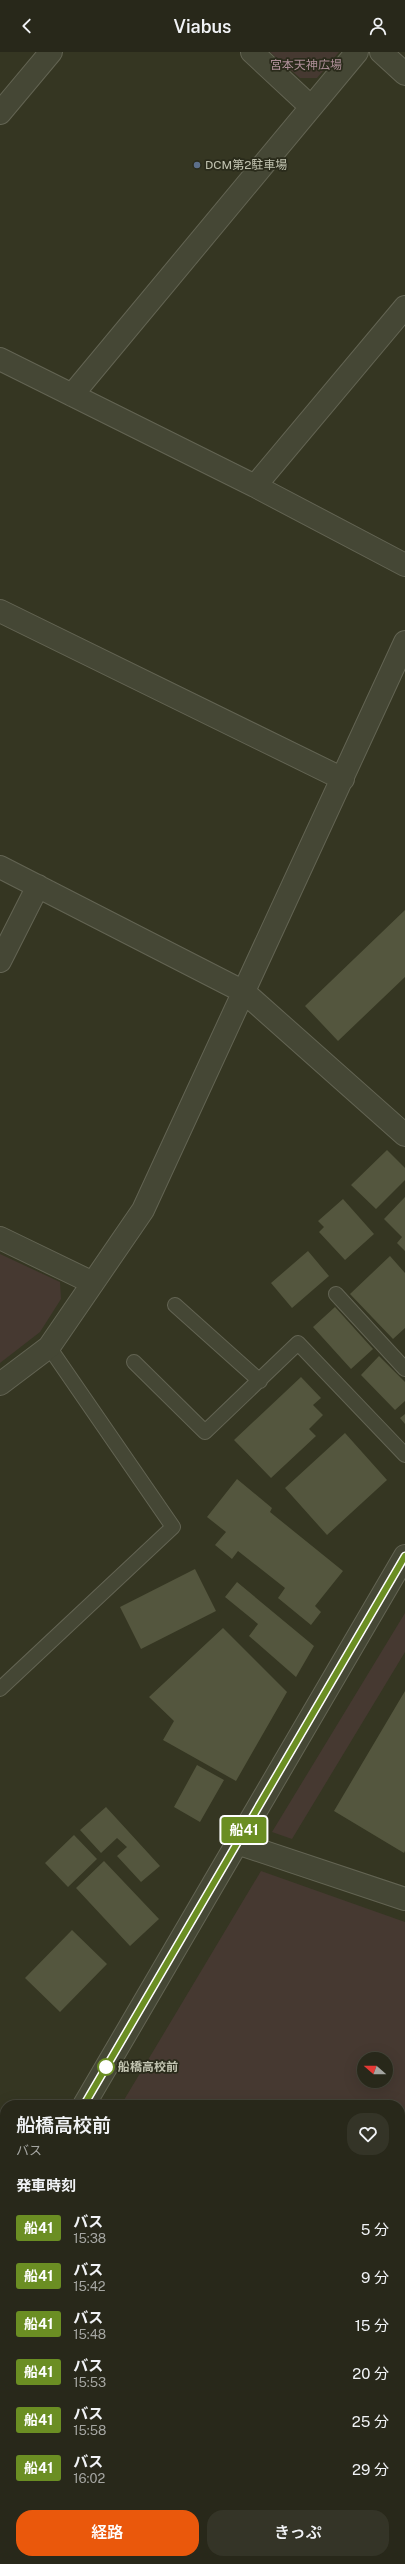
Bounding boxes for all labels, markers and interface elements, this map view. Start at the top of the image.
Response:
icon: back [16,15,38,37]
icon: person [367,15,389,37]
text: Viabus [174,16,231,37]
park label: 宮本天神広場 [270,58,342,72]
place label: DCM第2駐車場 [205,158,287,172]
marker: DCM第2駐車場 [192,160,202,170]
line badge: 船41 [221,1817,267,1843]
text: 船41 [229,1822,259,1838]
north arrow [357,2052,393,2088]
map controls [357,2052,393,2088]
marker: 船橋高校前 [97,2058,115,2076]
place label: 船橋高校前 [118,2060,178,2074]
button: heart [347,2113,389,2155]
text: 船橋高校前 [16,2114,111,2136]
text: バス [16,2143,42,2158]
text: 発車時刻 [16,2177,76,2194]
text: バス [73,2213,103,2230]
text: 船41 [24,2220,53,2236]
text: 5 分 [361,2221,389,2238]
text: 15:38 [73,2231,106,2246]
text: バス [73,2261,103,2278]
text: 船41 [24,2268,53,2284]
text: 9 分 [361,2269,389,2286]
text: 15:42 [73,2279,106,2294]
text: バス [73,2309,103,2326]
text: 船41 [24,2316,53,2332]
text: 15 分 [355,2317,389,2334]
text: 15:48 [73,2327,106,2342]
text: バス [73,2357,103,2374]
text: 船41 [24,2364,53,2380]
text: 20 分 [352,2365,389,2382]
text: 15:53 [73,2375,106,2390]
text: バス [73,2405,103,2422]
text: 船41 [24,2412,53,2428]
text: 25 分 [352,2413,389,2430]
text: 15:58 [73,2423,106,2438]
text: バス [73,2453,103,2470]
text: 船41 [24,2460,53,2476]
text: 29 分 [352,2461,389,2478]
text: 16:02 [73,2471,105,2486]
button: 経路 [16,2510,199,2556]
button: きっぷ [207,2510,389,2556]

